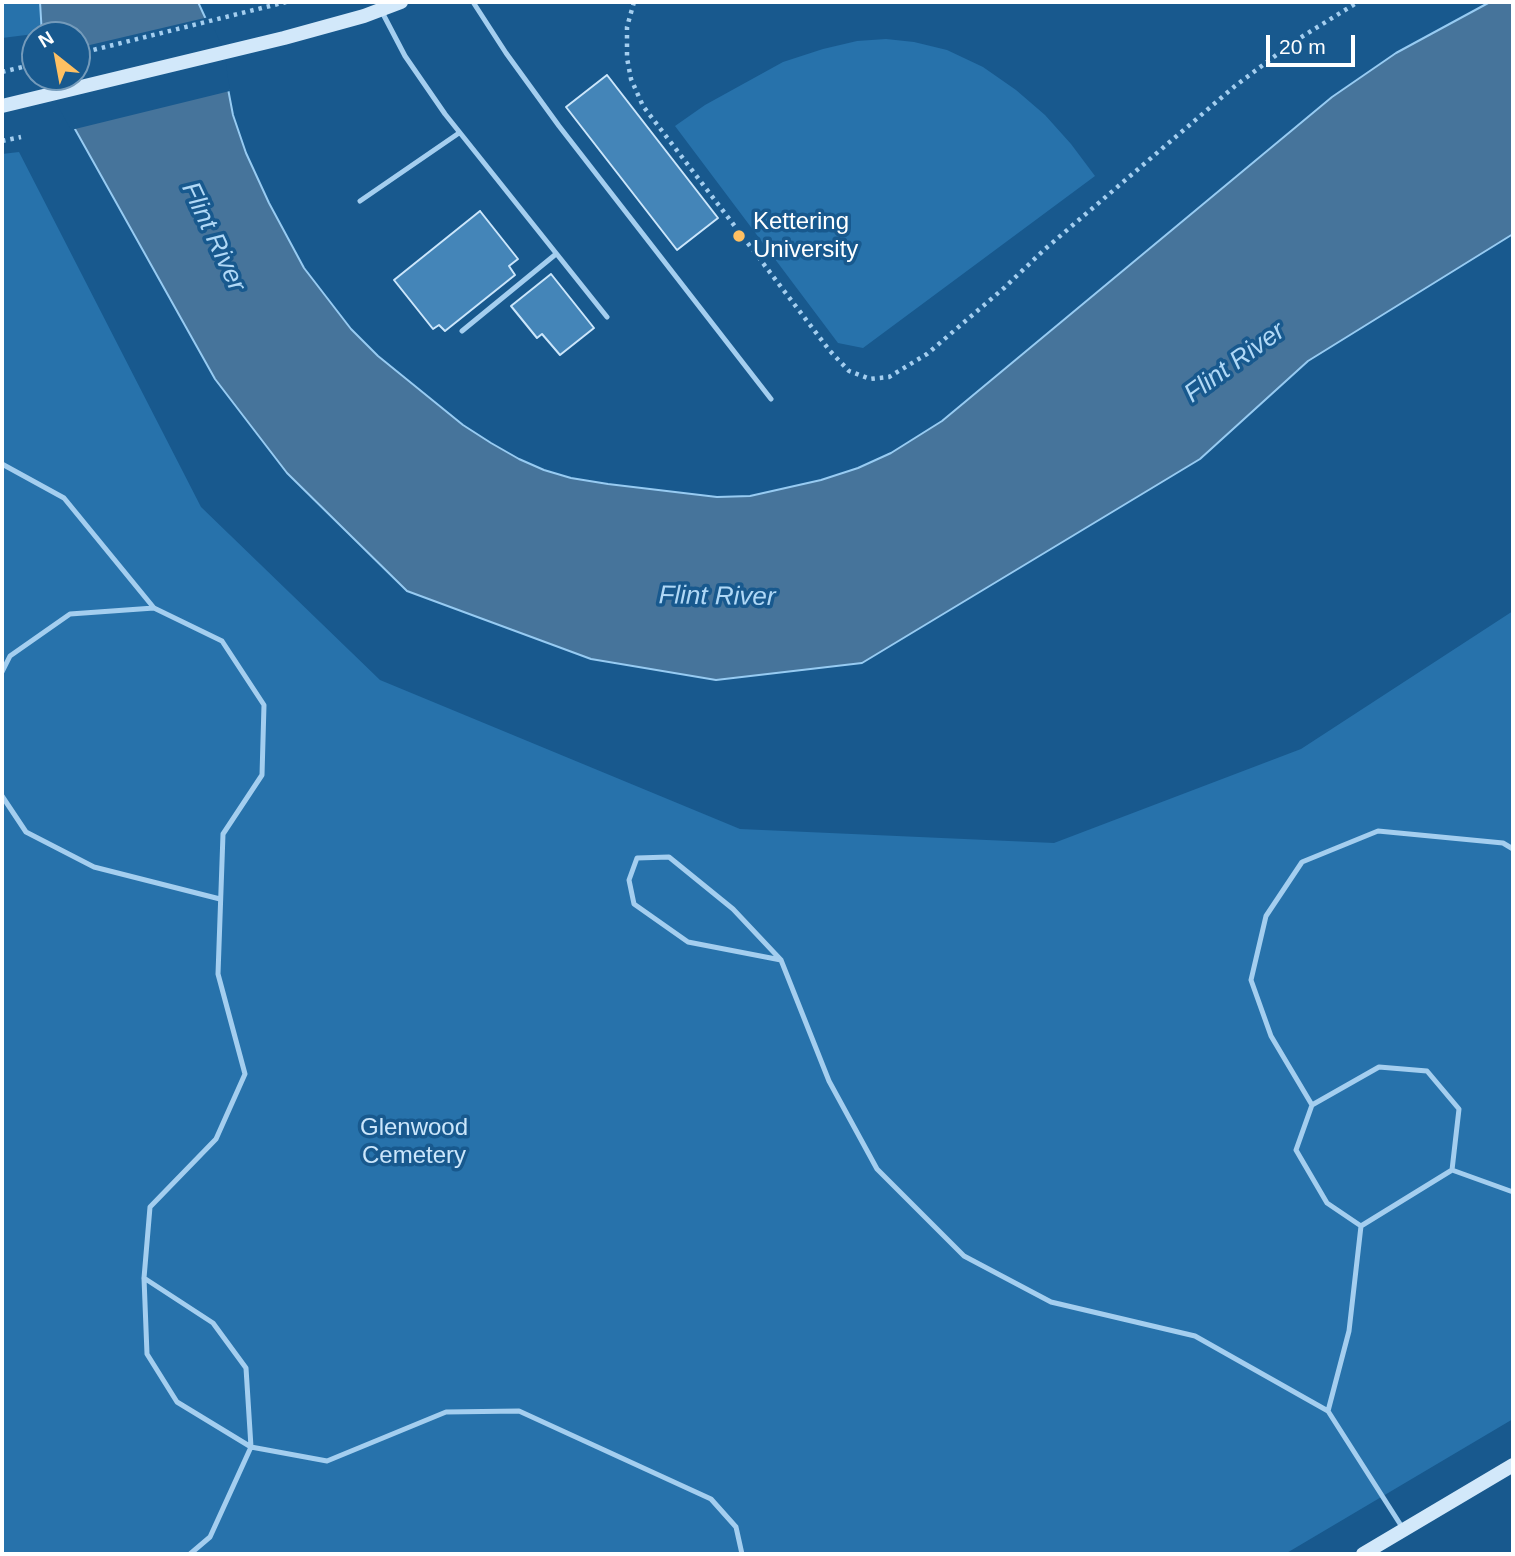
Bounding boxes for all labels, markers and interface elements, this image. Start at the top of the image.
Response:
north arrow [21,21,91,91]
scale bar [1270,21,1359,65]
text: N [35,27,57,52]
text: 20 m [1279,35,1326,58]
water label: Flint River [174,177,252,297]
place label: Kettering University [753,208,858,264]
marker: Kettering University [731,228,747,244]
water label: Flint River [1178,316,1292,410]
water label: Flint River [658,580,776,614]
park label: Glenwood Cemetery [360,1114,468,1170]

